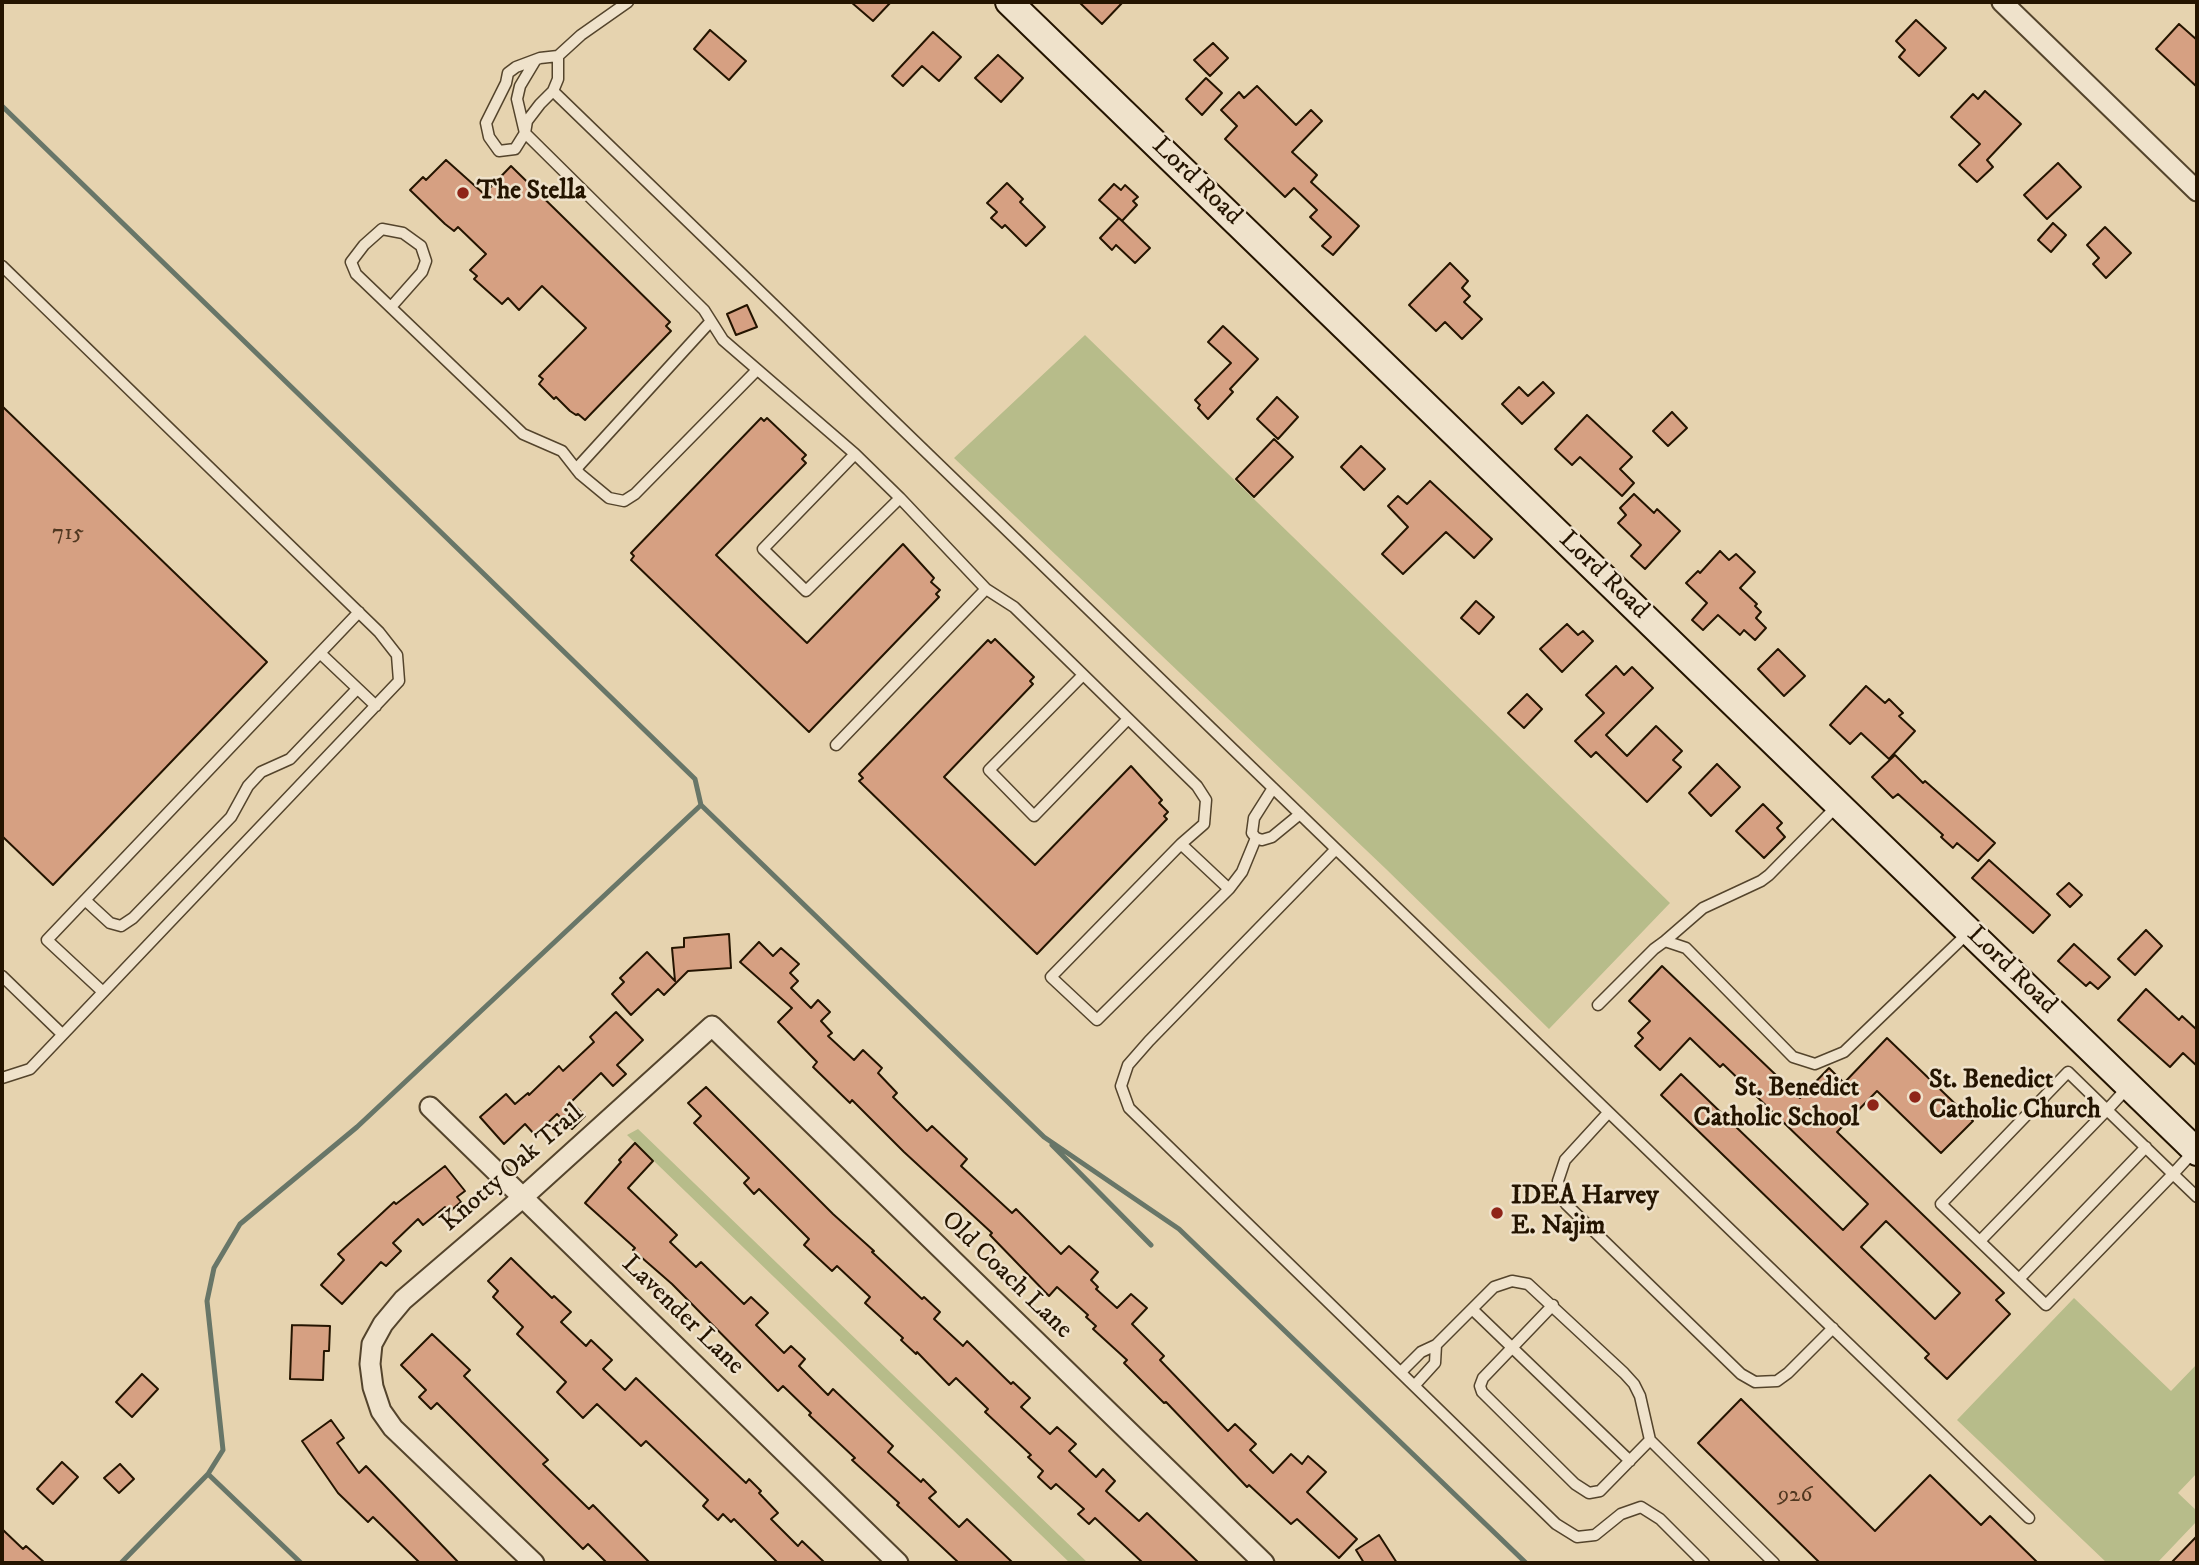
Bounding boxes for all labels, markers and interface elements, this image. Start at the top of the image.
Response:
street label: Lord Road [1144,131,1248,233]
place label: The Stella [477,177,586,209]
marker: The Stella [455,185,471,201]
house number: 715 [52,520,84,548]
street label: Lord Road [1551,525,1655,627]
street label: Lord Road [1959,920,2063,1022]
place label: St. Benedict Catholic Church [1929,1066,2101,1128]
place label: St. Benedict Catholic School [1694,1074,1859,1136]
marker: St. Benedict Catholic Church [1907,1089,1923,1105]
marker: St. Benedict Catholic School [1865,1097,1881,1113]
street label: Knotty Oak Trail [435,1098,591,1240]
place label: IDEA Harvey E. Najim [1511,1182,1659,1244]
marker: IDEA Harvey E. Najim [1489,1205,1505,1221]
street label: Old Coach Lane [934,1206,1078,1346]
street label: Lavender Lane [614,1250,750,1382]
house number: 926 [1778,1482,1812,1510]

